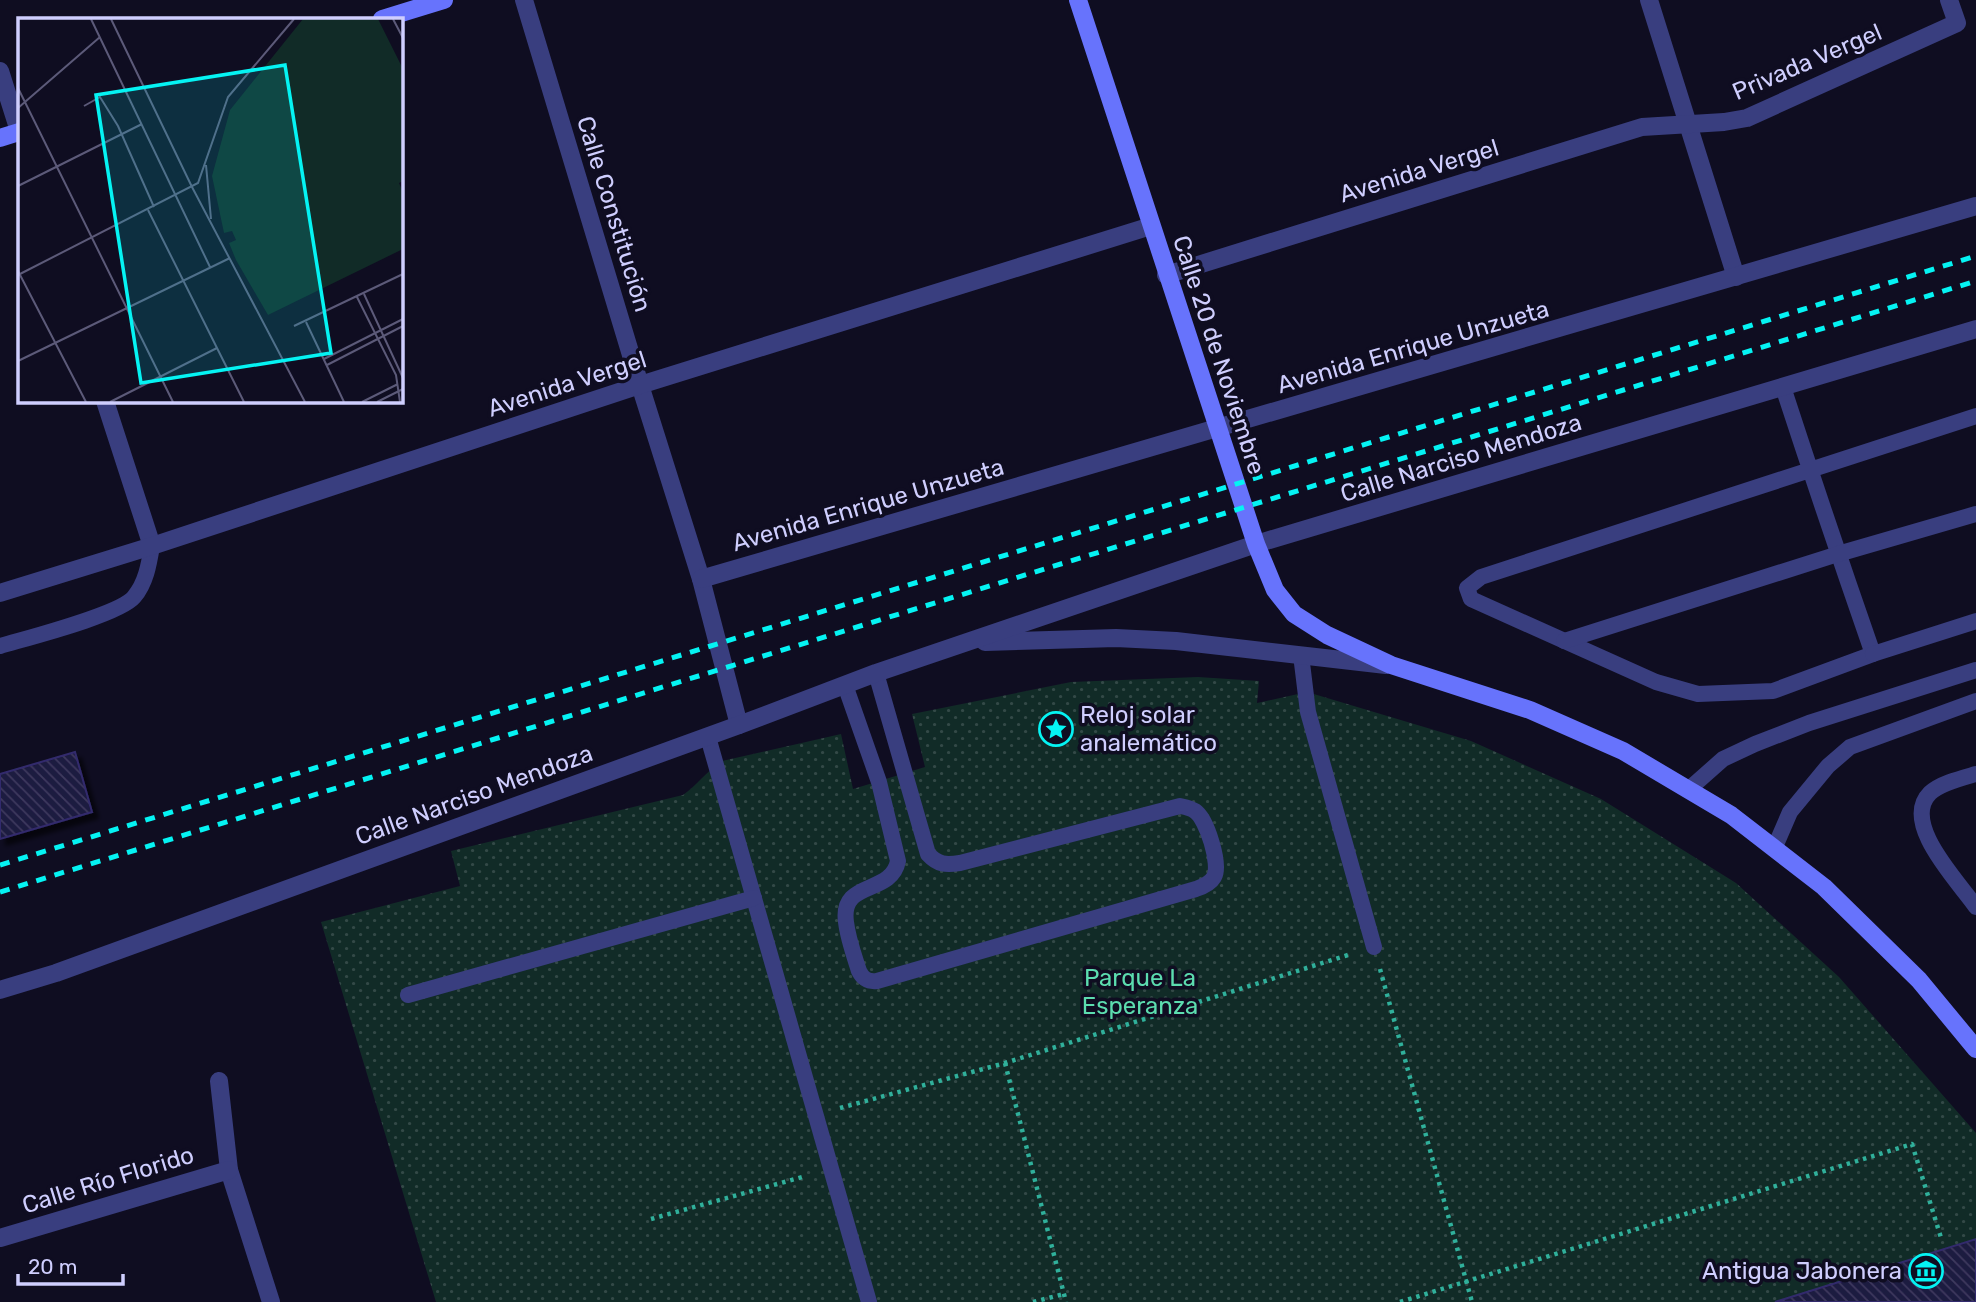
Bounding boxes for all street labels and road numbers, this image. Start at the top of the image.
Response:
street label: Privada Vergel [1728,18,1886,106]
street label: Calle Constitución [571,113,657,315]
street label: Avenida Vergel [1336,133,1502,209]
street label: Calle 20 de Noviembre [1167,232,1271,478]
street label: Avenida Enrique Unzueta [1274,295,1552,399]
street label: Avenida Vergel [484,345,650,423]
street label: Calle Narciso Mendoza [1337,408,1585,508]
street label: Avenida Enrique Unzueta [729,453,1007,557]
street label: Calle Narciso Mendoza [352,739,596,851]
street label: Calle Río Florido [19,1141,197,1219]

